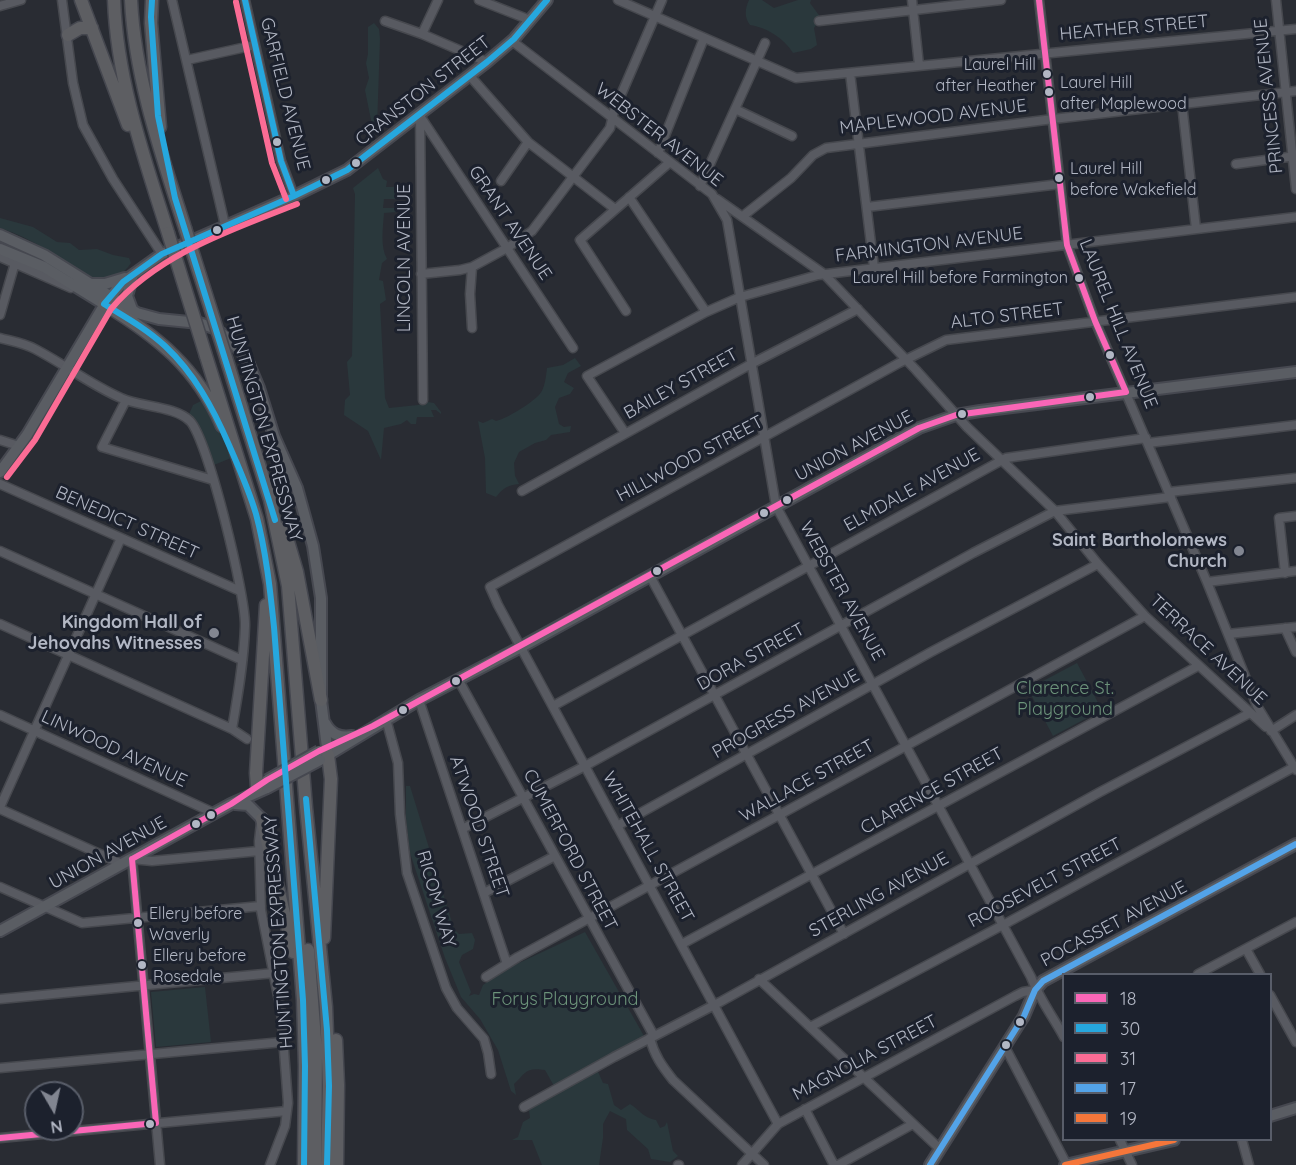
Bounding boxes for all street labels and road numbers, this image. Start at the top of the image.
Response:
street label: HEATHER STREET [1059,11,1209,45]
street label: GARFIELD AVENUE [256,15,314,173]
street label: PRINCESS AVENUE [1250,17,1288,175]
street label: CRANSTON STREET [351,32,495,150]
street label: WEBSTER AVENUE [591,79,727,191]
street label: MAPLEWOOD AVENUE [838,95,1028,139]
street label: GRANT AVENUE [464,162,556,284]
street label: LINCOLN AVENUE [394,184,416,332]
street label: FARMINGTON AVENUE [834,223,1024,267]
street label: LAUREL HILL AVENUE [1074,236,1162,412]
street label: ALTO STREET [949,298,1065,334]
street label: HUNTINGTON EXPRESSWAY [221,314,307,544]
street label: BAILEY STREET [620,344,742,424]
street label: UNION AVENUE [791,406,917,486]
street label: HILLWOOD STREET [613,411,767,507]
street label: ELMDALE AVENUE [840,444,984,536]
street label: BENEDICT STREET [52,482,202,564]
street label: WEBSTER AVENUE [795,518,889,664]
street label: TERRACE AVENUE [1145,590,1271,710]
street label: DORA STREET [693,619,809,695]
street label: PROGRESS AVENUE [709,665,863,763]
street label: LINWOOD AVENUE [38,706,190,792]
street label: WALLACE STREET [736,735,878,827]
street label: CLARENCE STREET [857,743,1007,839]
street label: ATWOOD STREET [445,753,513,901]
street label: CUMERFORD STREET [518,766,622,934]
street label: WHITEHALL STREET [598,768,698,926]
street label: UNION AVENUE [46,812,170,894]
street label: HUNTINGTON EXPRESSWAY [260,815,298,1049]
street label: ROOSEVELT STREET [965,833,1125,933]
street label: RICOM WAY [412,848,460,950]
street label: STERLING AVENUE [805,848,953,942]
street label: POCASSET AVENUE [1037,876,1191,972]
street label: MAGNOLIA STREET [789,1011,941,1105]

